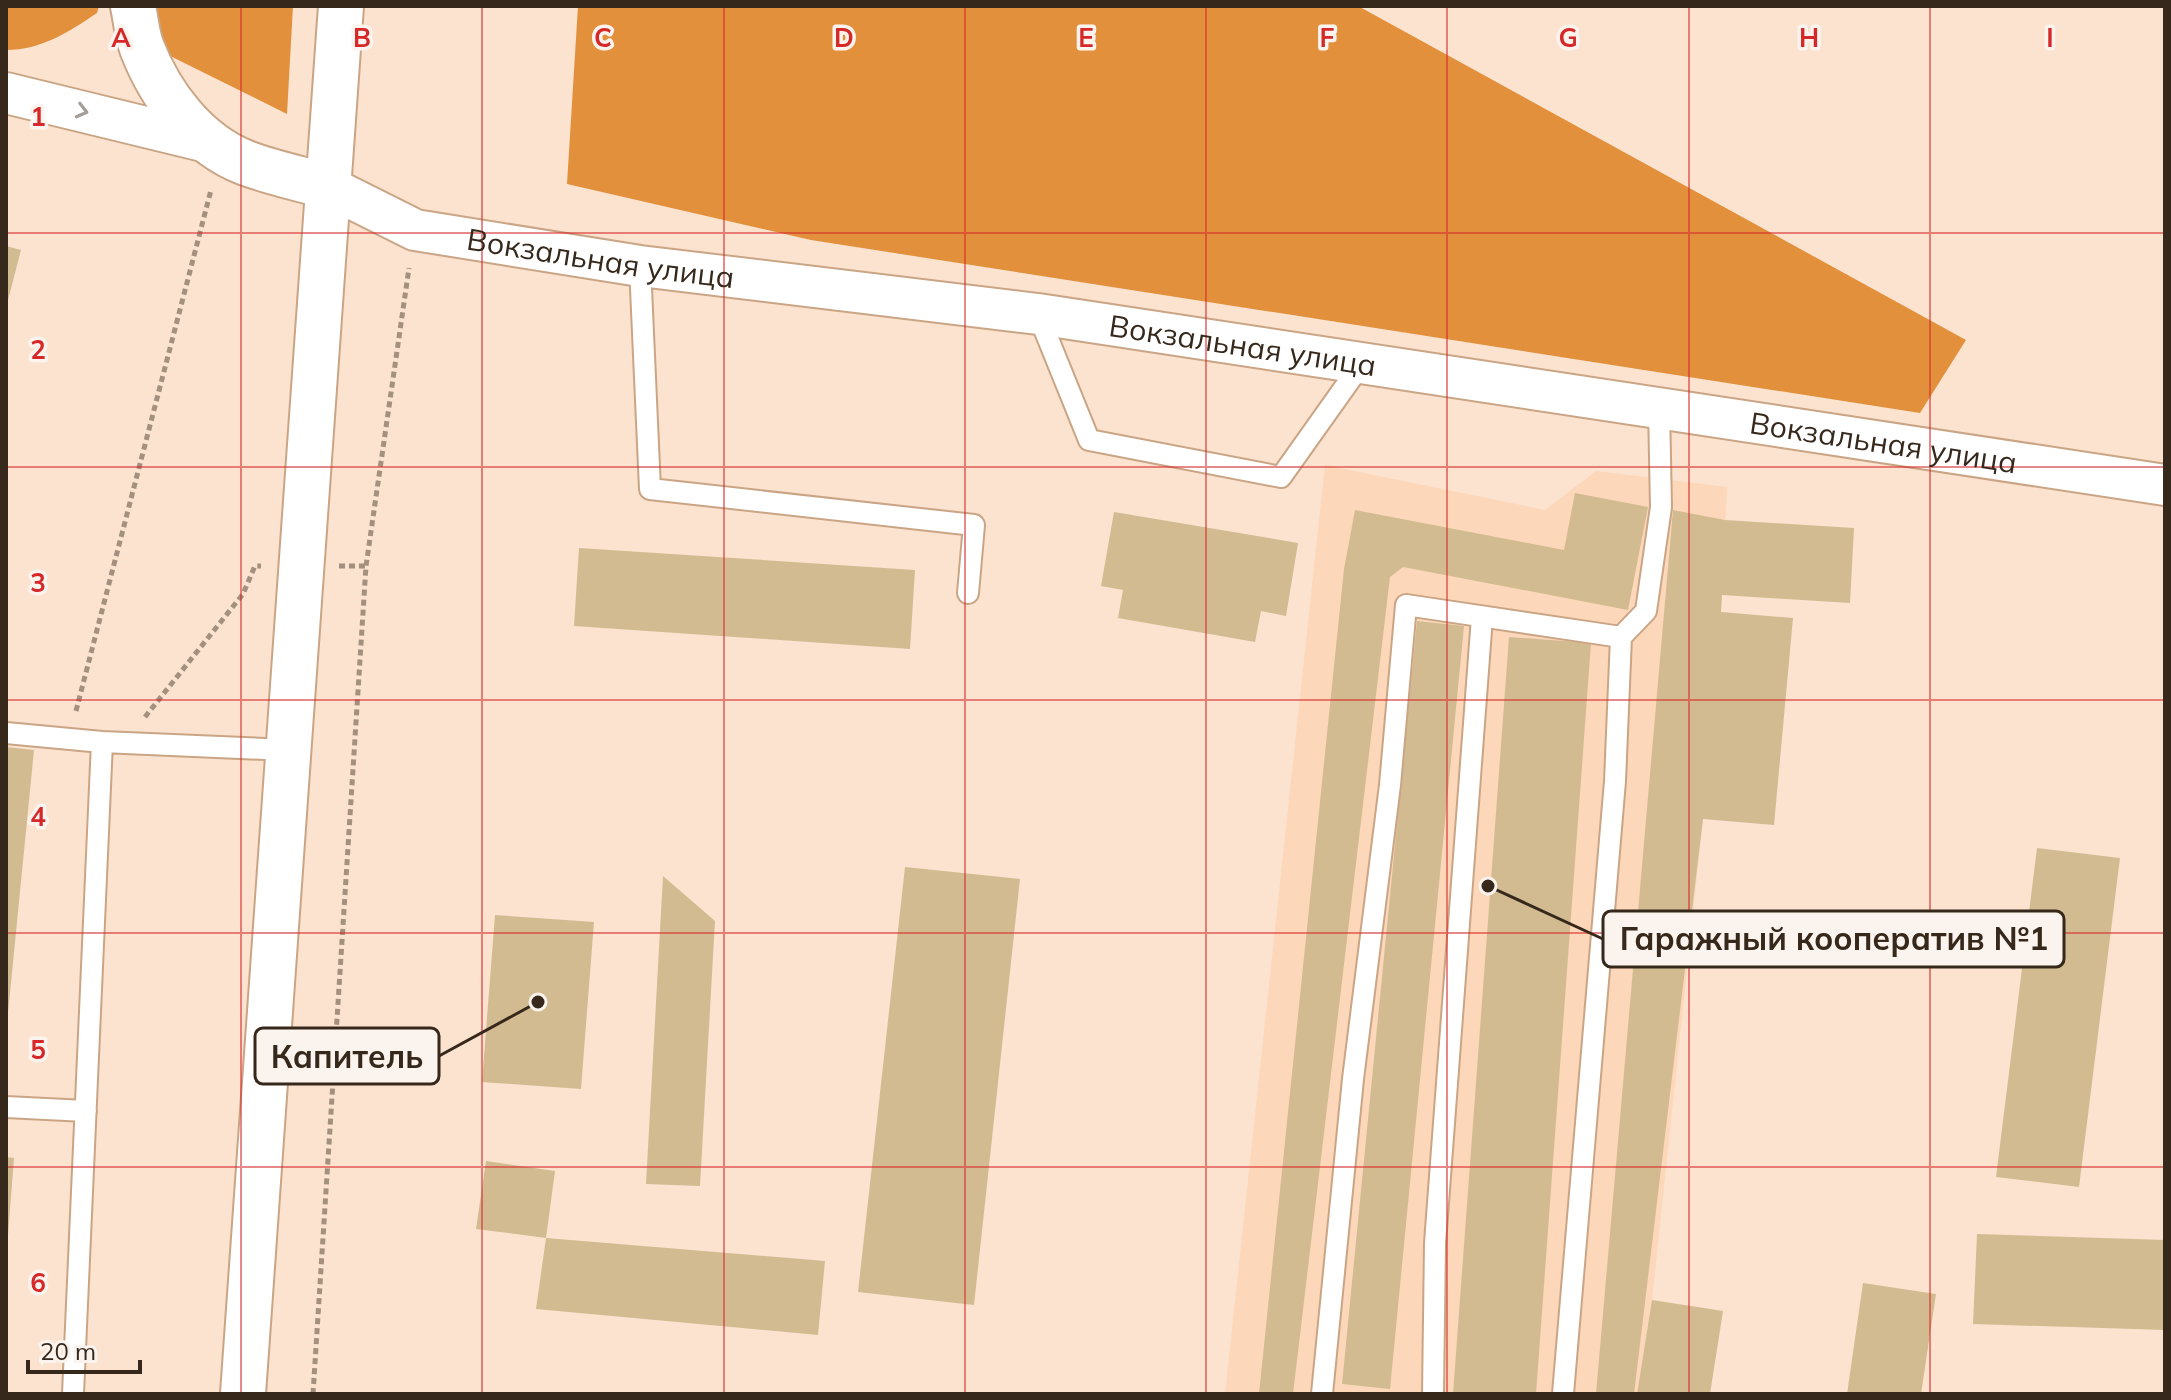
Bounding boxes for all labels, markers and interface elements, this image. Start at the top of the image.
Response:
text: A [111,21,131,54]
text: B [353,21,371,54]
text: C [594,21,612,54]
text: D [834,21,854,54]
text: E [1078,21,1094,54]
text: F [1320,21,1335,54]
text: G [1558,21,1578,54]
text: H [1799,21,1819,54]
text: I [2046,21,2054,54]
text: 1 [30,100,46,133]
one-way arrow [74,102,88,119]
street label: Вокзальная улица [464,220,736,296]
street label: Вокзальная улица [1107,306,1379,384]
text: 2 [30,333,46,366]
street label: Вокзальная улица [1747,403,2020,481]
text: 3 [30,566,46,599]
text: 4 [30,800,46,833]
callout: Гаражный кооператив №1 [1603,911,2064,967]
text: Гаражный кооператив №1 [1620,918,2048,958]
callout: Капитель [255,1028,439,1084]
text: 5 [30,1033,46,1066]
text: Капитель [271,1036,423,1076]
text: 6 [30,1266,46,1299]
scale bar [28,1324,140,1374]
text: 20 m [40,1336,96,1366]

